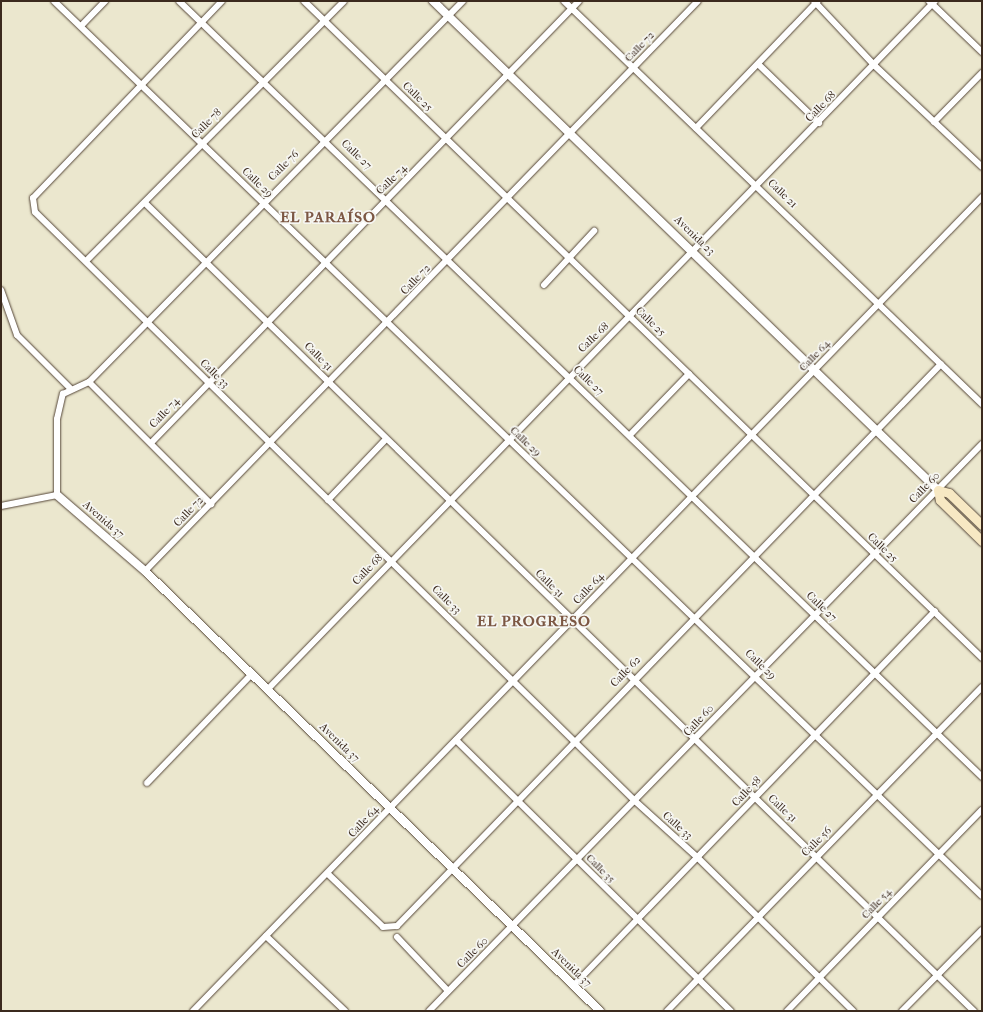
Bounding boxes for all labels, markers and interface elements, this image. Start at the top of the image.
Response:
street label: Calle 72 [622,29,658,65]
street label: Calle 25 [399,80,435,114]
street label: Calle 68 [803,89,839,125]
street label: Calle 78 [189,106,225,142]
street label: Calle 27 [338,137,374,173]
street label: Calle 76 [266,148,302,184]
street label: Calle 74 [374,162,410,198]
street label: Calle 29 [239,165,275,201]
street label: Calle 21 [765,177,799,211]
district label: EL PARAÍSO [280,209,376,227]
street label: Avenida 23 [671,214,717,258]
street label: Calle 72 [398,262,434,298]
street label: Calle 25 [632,305,668,339]
street label: Calle 68 [576,320,612,356]
street label: Calle 64 [797,337,833,375]
street label: Calle 31 [301,340,335,374]
street label: Calle 33 [197,357,231,391]
street label: Calle 27 [570,363,606,399]
street label: Calle 74 [147,395,183,431]
street label: Calle 29 [507,424,543,460]
street label: Calle 60 [907,470,943,506]
street label: Calle 72 [171,494,207,530]
street label: Avenida 37 [80,498,126,542]
street label: Calle 25 [864,531,900,565]
street label: Calle 68 [350,552,386,588]
street label: Calle 31 [532,567,566,601]
street label: Calle 64 [571,570,607,608]
street label: Calle 33 [429,583,463,617]
street label: Calle 27 [803,589,839,625]
district label: EL PROGRESO [477,613,591,631]
street label: Calle 29 [742,647,778,683]
street label: Calle 62 [608,654,644,690]
street label: Calle 60 [681,702,717,740]
street label: Avenida 37 [316,721,362,765]
street label: Calle 58 [730,774,764,810]
street label: Calle 31 [765,792,799,826]
street label: Calle 64 [346,803,382,841]
street label: Calle 33 [659,809,695,843]
street label: Calle 56 [799,824,835,860]
street label: Calle 35 [583,852,617,886]
street label: Calle 54 [859,886,895,922]
street label: Calle 60 [455,935,491,971]
street label: Avenida 37 [548,946,594,990]

